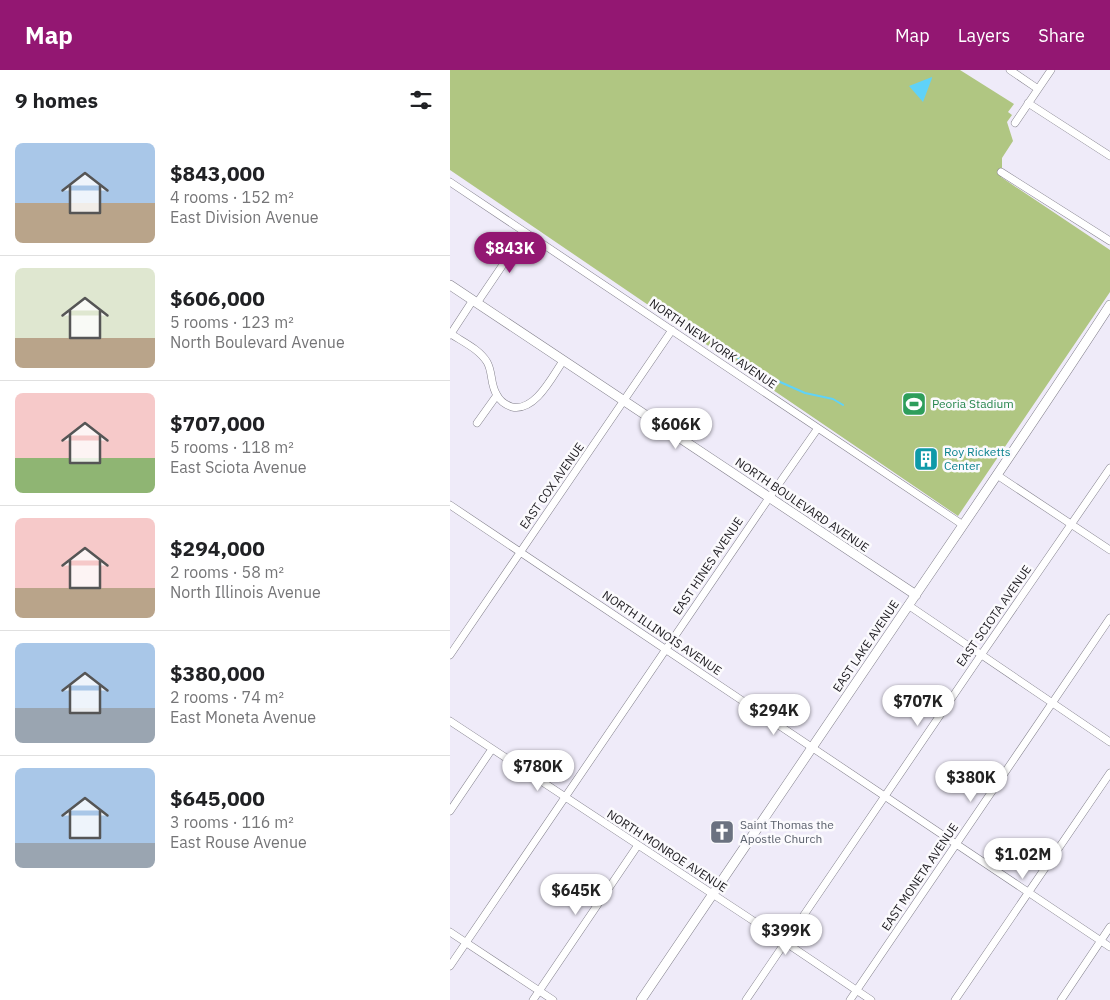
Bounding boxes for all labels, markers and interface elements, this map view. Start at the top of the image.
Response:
text: Map [25,19,73,51]
text: Map [895,24,930,47]
text: Layers [958,24,1010,47]
text: Share [1038,24,1085,47]
text: 9 homes [15,86,98,114]
icon: filters [407,86,435,114]
text: $843,000 [170,159,265,187]
icon: home [55,163,115,223]
text: 4 rooms · 152 m² [170,187,294,207]
text: East Division Avenue [170,207,319,227]
pin: $843K [475,232,545,274]
text: $843K [485,238,535,258]
text: $606,000 [170,284,265,312]
icon: home [55,288,115,348]
street label: NORTH NEW YORK AVENUE [647,295,780,392]
text: 5 rooms · 123 m² [170,312,294,332]
text: North Boulevard Avenue [170,332,345,352]
sports icon: Peoria Stadium [901,391,927,417]
place label: Peoria Stadium [932,396,1014,411]
pin: $606K [641,408,711,450]
text: $707,000 [170,409,265,437]
icon: home [55,413,115,473]
text: $606K [651,414,701,434]
text: 5 rooms · 118 m² [170,437,294,457]
street label: EAST COX AVENUE [516,440,587,532]
place label: Roy Ricketts Center [944,444,1011,473]
building icon: Roy Ricketts Center [913,446,939,472]
street label: NORTH BOULEVARD AVENUE [733,454,872,555]
text: East Sciota Avenue [170,457,307,477]
street label: EAST HINES AVENUE [669,514,746,618]
text: $294,000 [170,534,265,562]
icon: home [55,538,115,598]
text: 2 rooms · 58 m² [170,562,284,582]
street label: EAST SCIOTA AVENUE [953,562,1034,669]
text: North Illinois Avenue [170,582,321,602]
street label: NORTH ILLINOIS AVENUE [600,587,725,678]
street label: EAST LAKE AVENUE [829,597,902,695]
text: $380,000 [170,659,265,687]
icon: home [55,663,115,723]
pin: $707K [883,684,953,727]
text: 2 rooms · 74 m² [170,687,284,707]
text: $707K [893,691,943,711]
pin: $294K [739,694,809,736]
text: $294K [749,700,799,720]
text: East Moneta Avenue [170,707,316,727]
pin: $780K [503,750,573,792]
text: $780K [513,756,563,776]
pin: $380K [936,760,1006,803]
text: $380K [946,767,996,787]
text: $645,000 [170,784,265,812]
icon: home [55,788,115,848]
street label: NORTH MONROE AVENUE [604,806,730,895]
text: 3 rooms · 116 m² [170,812,294,832]
place label: Saint Thomas the Apostle Church [740,817,834,846]
church icon: Saint Thomas the Apostle Church [709,819,735,845]
street label: EAST MONETA AVENUE [878,820,961,933]
text: East Rouse Avenue [170,832,307,852]
pin: $1.02M [982,838,1064,880]
text: $1.02M [995,844,1051,864]
pin: $645K [541,874,611,916]
text: $645K [551,880,601,900]
pin: $399K [751,914,821,956]
text: $399K [761,920,811,940]

